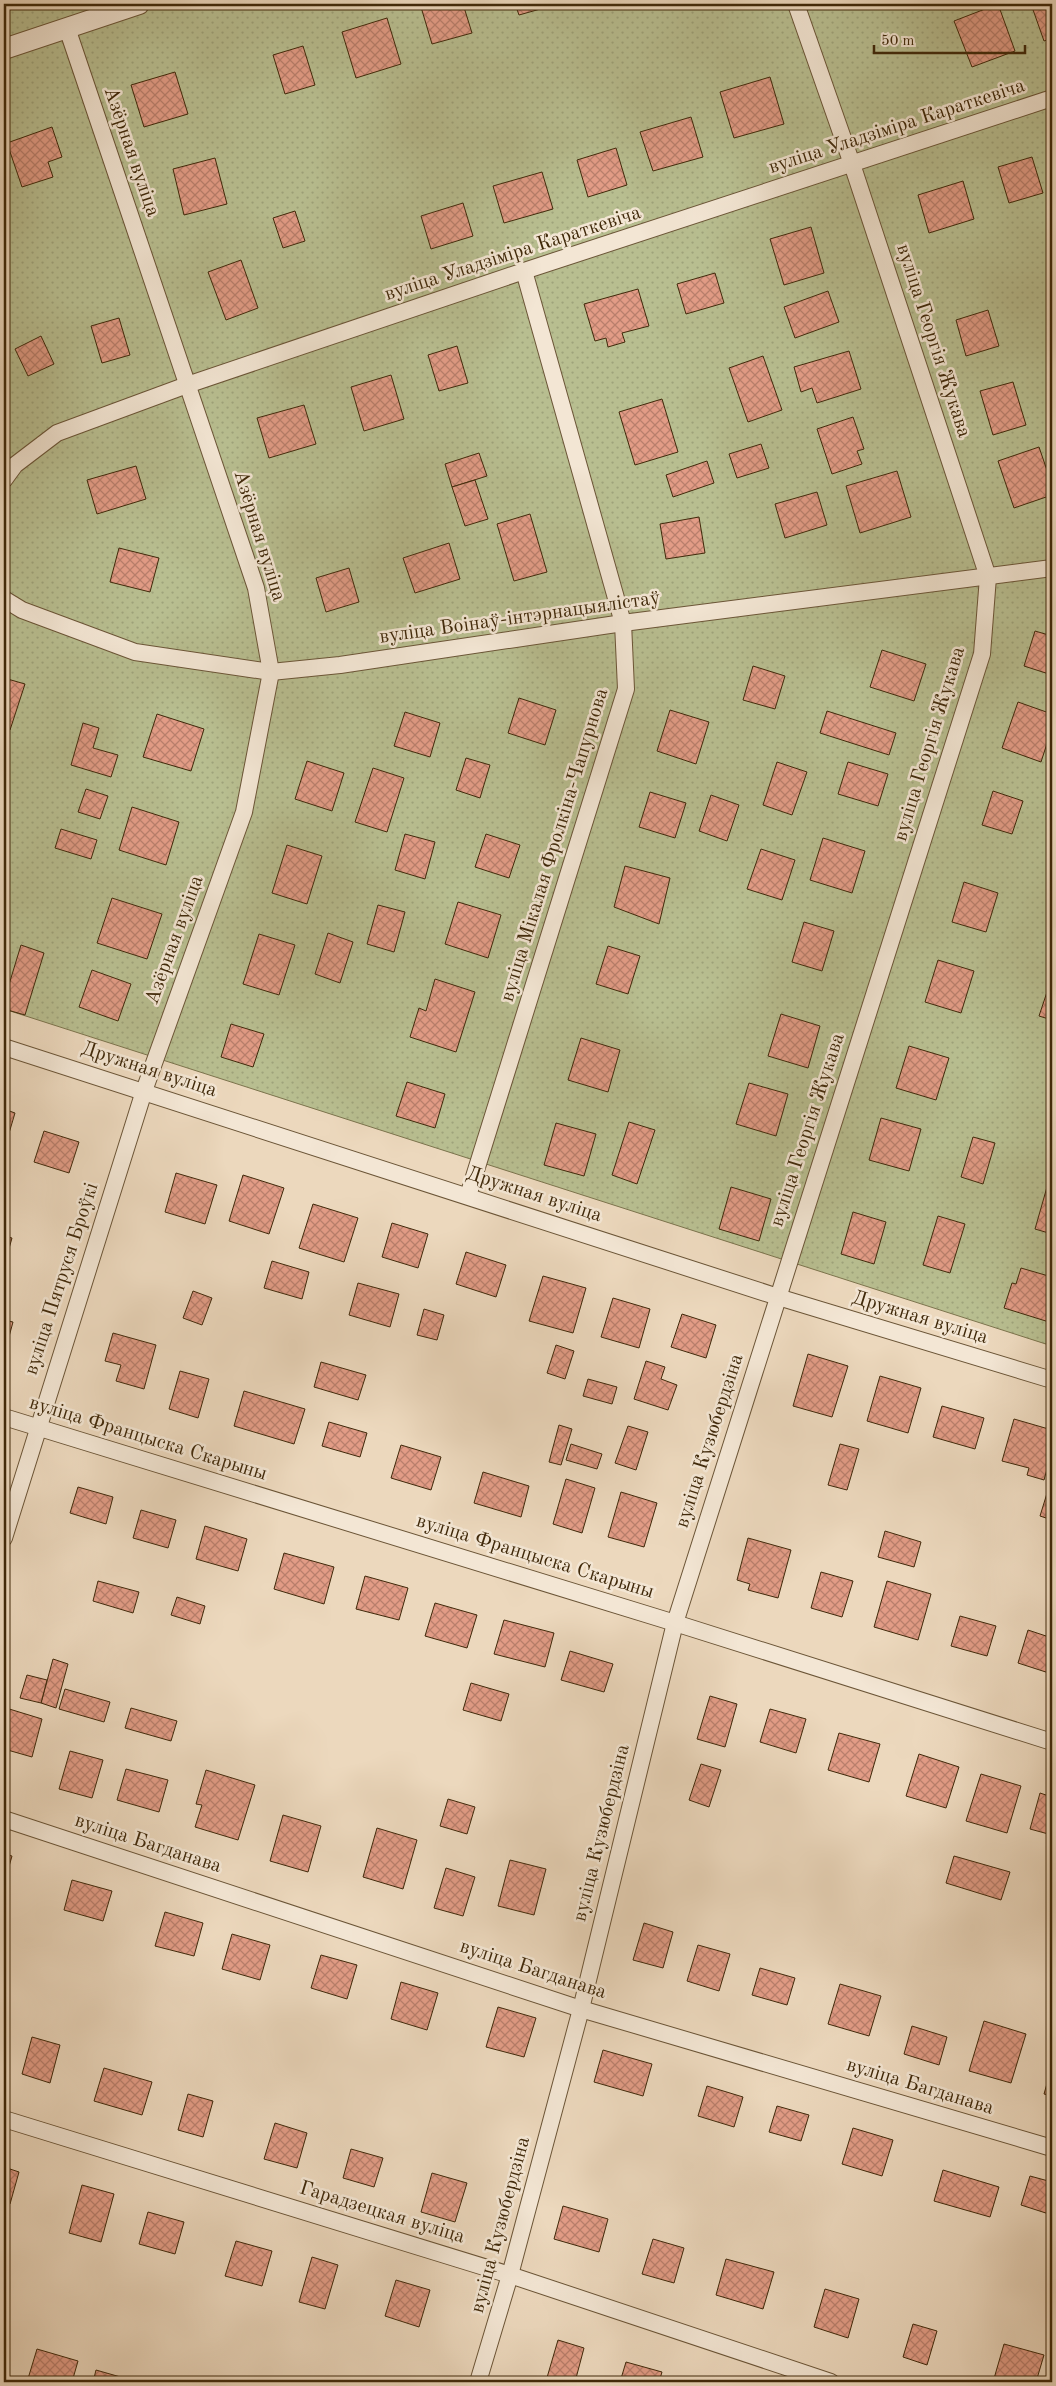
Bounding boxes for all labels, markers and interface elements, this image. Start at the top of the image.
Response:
scale bar [874,22,1025,54]
text: 50 m [881,34,915,49]
street label: вуліца Уладзіміра Караткевіча [766,76,1028,178]
street label: Азёрная вуліца [99,85,163,220]
street label: вуліца Уладзіміра Караткевіча [382,203,644,305]
street label: вуліца Георгія Жукава [892,242,974,440]
street label: Азёрная вуліца [230,468,288,604]
street label: вуліца Воінаў-інтэрнацыялістаў [378,588,662,648]
street label: вуліца Георгія Жукава [891,644,969,844]
street label: вуліца Мікалая Фролкіна-Чапурнова [498,686,612,1004]
street label: Азёрная вуліца [142,873,208,1007]
street label: вуліца Георгія Жукава [767,1031,849,1229]
street label: Дружная вуліца [79,1039,219,1101]
street label: Дружная вуліца [464,1164,604,1226]
street label: вуліца Пятруся Броўкі [21,1180,103,1378]
street label: Дружная вуліца [850,1288,991,1348]
street label: вуліца Кузюбердзіна [672,1351,748,1531]
street label: вуліца Францыска Скарыны [27,1393,269,1485]
street label: вуліца Францыска Скарыны [414,1511,656,1603]
street label: вуліца Кузюбердзіна [570,1742,634,1924]
street label: вуліца Багданава [72,1811,224,1877]
street label: вуліца Багданава [457,1937,609,2003]
street label: вуліца Багданава [844,2055,996,2119]
street label: вуліца Кузюбердзіна [468,2135,534,2315]
street label: Гарадзецкая вуліца [297,2178,467,2248]

